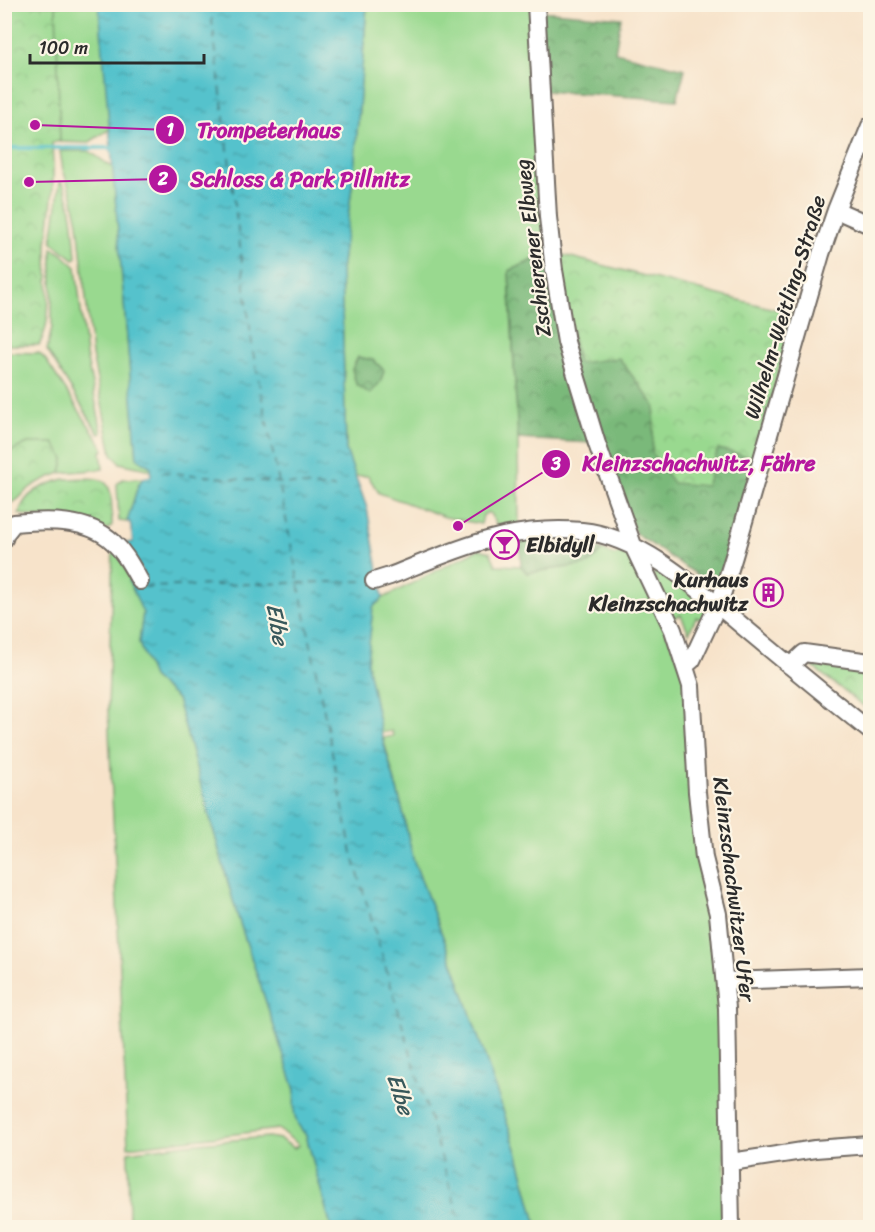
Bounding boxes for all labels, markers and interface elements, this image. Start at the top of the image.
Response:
scale bar [30,27,204,65]
text: 100 m [39,32,88,64]
callout: Trompeterhaus [155,110,353,150]
text: Trompeterhaus [197,111,342,150]
text: 1 [166,114,174,146]
street label: Zschierener Elbweg [503,157,563,339]
callout: Schloss & Park Pillnitz [148,159,422,199]
text: Schloss & Park Pillnitz [189,160,410,199]
text: 2 [157,163,169,195]
street label: Wilhelm-Weitling-Straße [733,190,837,424]
callout: Kleinzschachwitz, Fähre [541,444,828,484]
text: Kleinzschachwitz, Fähre [581,444,816,483]
text: 3 [550,448,561,480]
place label: Elbidyll [526,526,596,564]
bar icon: Elbidyll [489,529,521,561]
place label: Kurhaus Kleinzschachwitz [588,561,749,623]
building icon: Kurhaus Kleinzschachwitz [753,576,785,608]
water label: Elbe [255,600,301,651]
street label: Kleinzschachwitzer Ufer [701,774,767,1005]
water label: Elbe [376,1068,426,1122]

